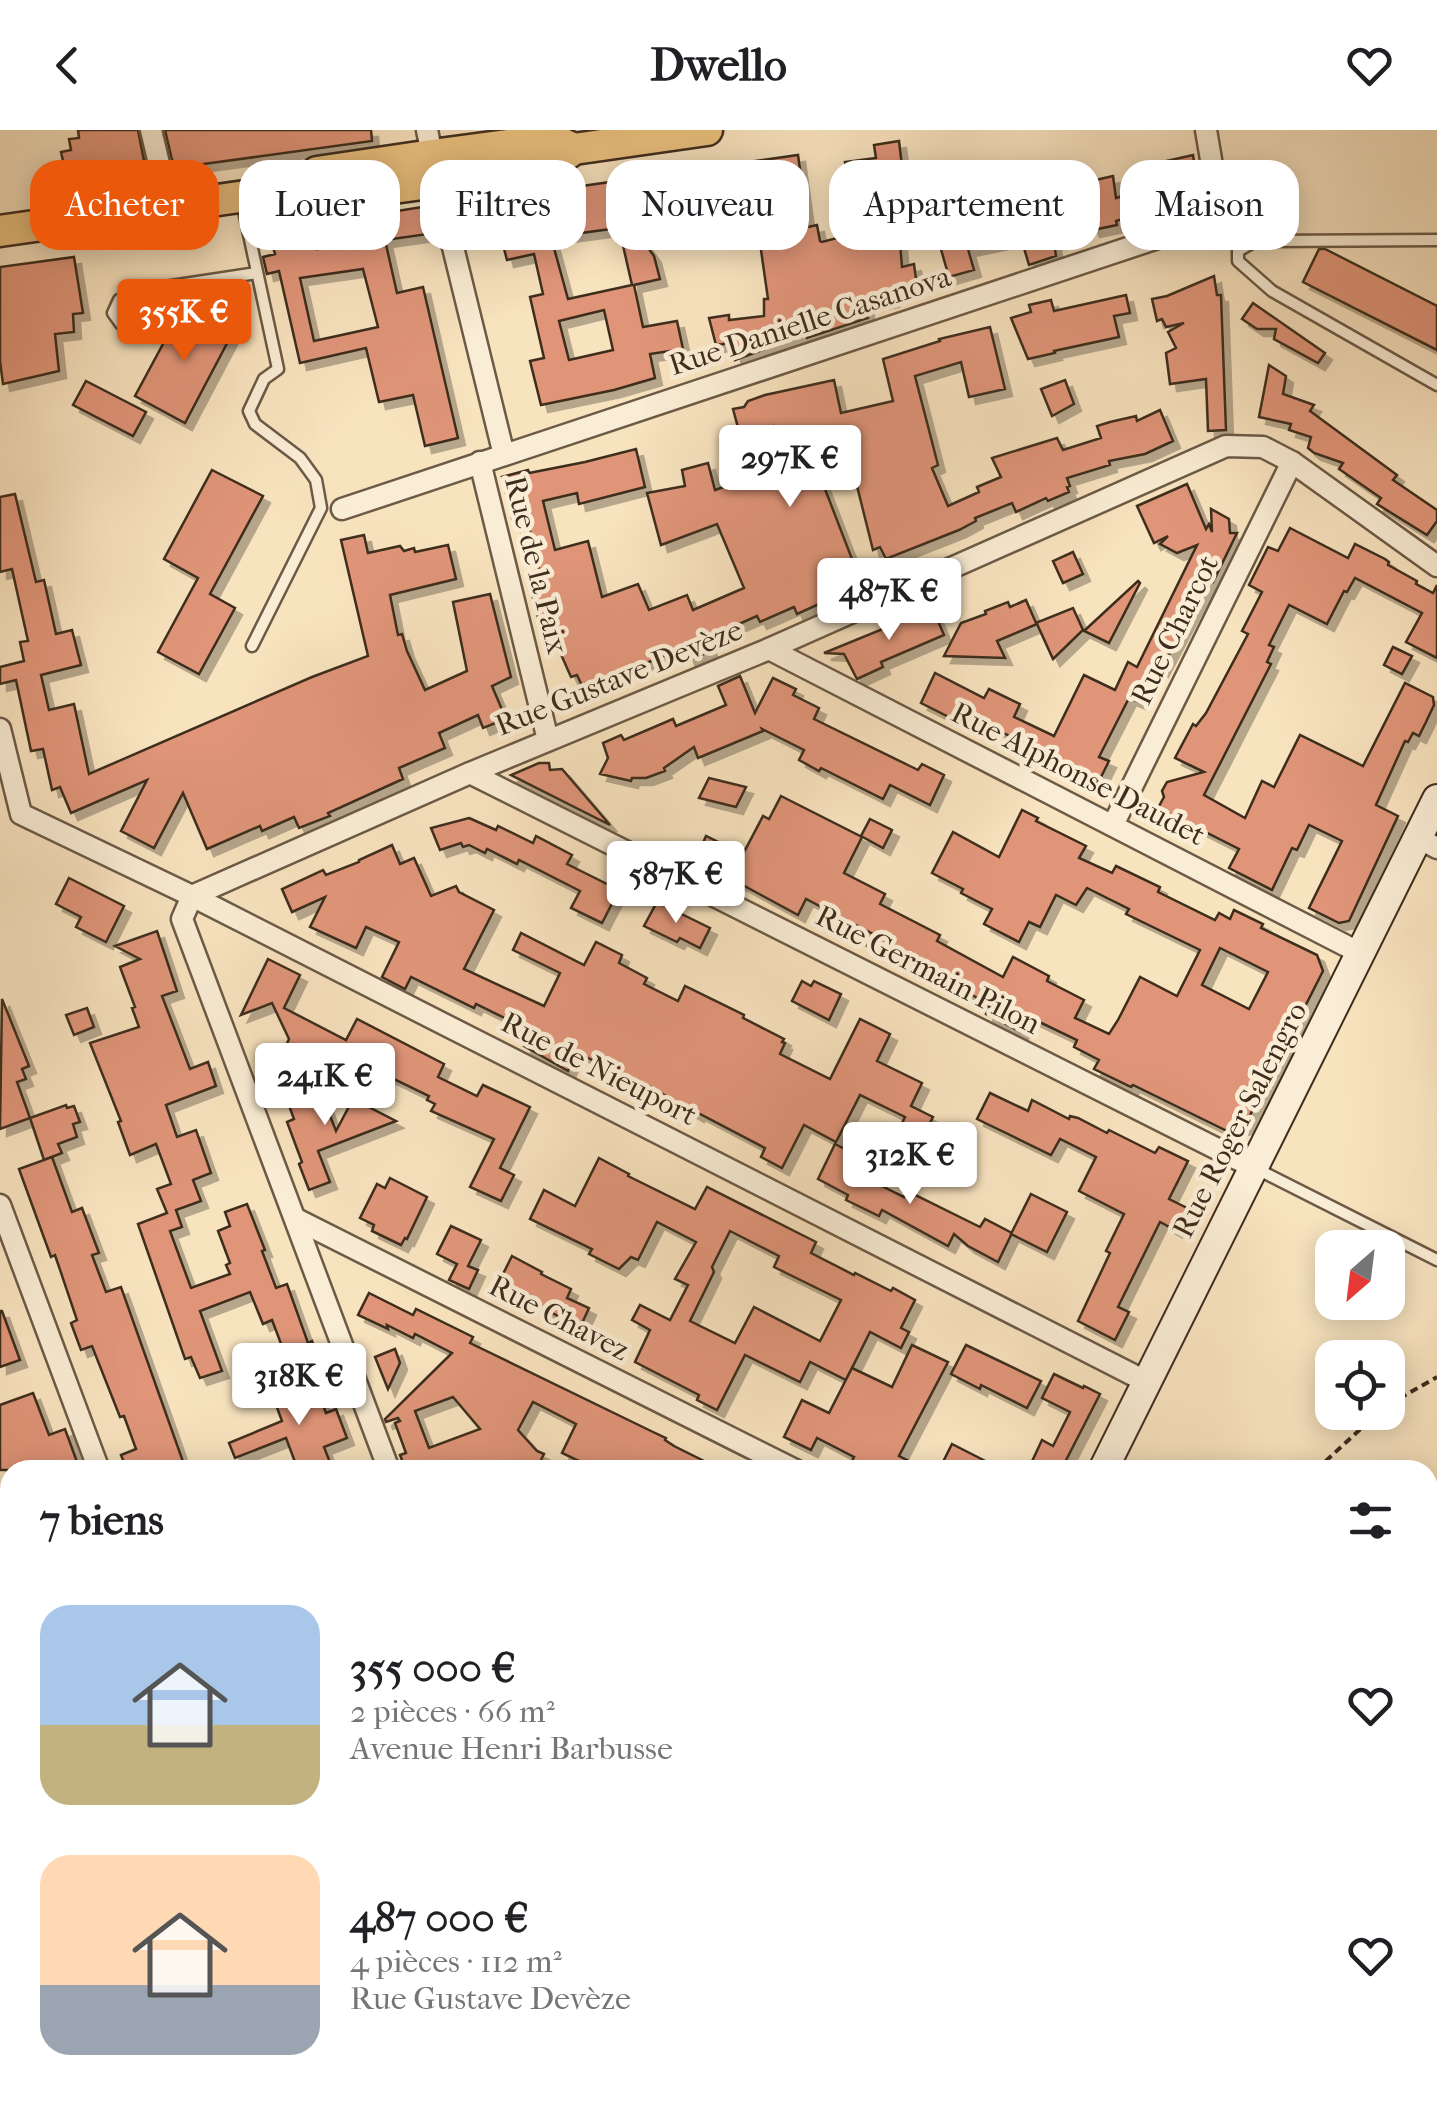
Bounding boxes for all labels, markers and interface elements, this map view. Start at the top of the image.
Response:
icon: back [40,38,95,93]
icon: heart [1342,38,1397,93]
text: Dwello [650,39,787,92]
chip: Acheter [30,160,219,250]
chip: Louer [239,160,400,250]
chip: Filtres [420,160,586,250]
chip: Nouveau [606,160,809,250]
chip: Appartement [829,160,1100,250]
chip: Maison [1120,160,1299,250]
street label: Rue Danielle Casanova [665,259,956,383]
pin: 355K € [103,279,265,364]
text: 355K € [139,293,229,330]
pin: 297K € [709,425,871,510]
text: 297K € [741,439,839,476]
street label: Rue de la Paix [497,473,575,658]
street label: Rue Charcot [1124,549,1226,710]
pin: 487K € [808,558,970,643]
text: 487K € [839,572,939,609]
street label: Rue Gustave Devèze [490,612,748,744]
street label: Rue Alphonse Daudet [945,695,1211,853]
pin: 587K € [595,841,757,926]
text: 587K € [629,855,723,892]
street label: Rue Germain Pilon [810,898,1047,1042]
street label: Rue Roger Salengro [1165,996,1315,1244]
street label: Rue de Nieuport [495,1005,703,1133]
pin: 241K € [244,1043,406,1128]
text: 241K € [277,1057,373,1094]
pin: 312K € [829,1122,991,1207]
text: 312K € [865,1136,955,1173]
north arrow [1315,1230,1405,1320]
map controls [1315,1230,1405,1430]
street label: Rue Chavez [483,1268,635,1368]
button: locate [1315,1340,1405,1430]
pin: 318K € [218,1343,380,1428]
text: 318K € [254,1357,344,1394]
icon: filters [1343,1493,1398,1548]
text: 7 biens [40,1496,164,1545]
text: 355 000 € [350,1644,516,1693]
icon: home [120,1645,240,1765]
icon: heart [1343,1678,1398,1733]
text: 2 pièces · 66 m² [350,1693,555,1730]
text: Avenue Henri Barbusse [350,1730,673,1767]
text: 487 000 € [350,1894,529,1943]
icon: home [120,1895,240,2015]
icon: heart [1343,1928,1398,1983]
text: 4 pièces · 112 m² [350,1943,562,1980]
text: Rue Gustave Devèze [350,1980,631,2017]

